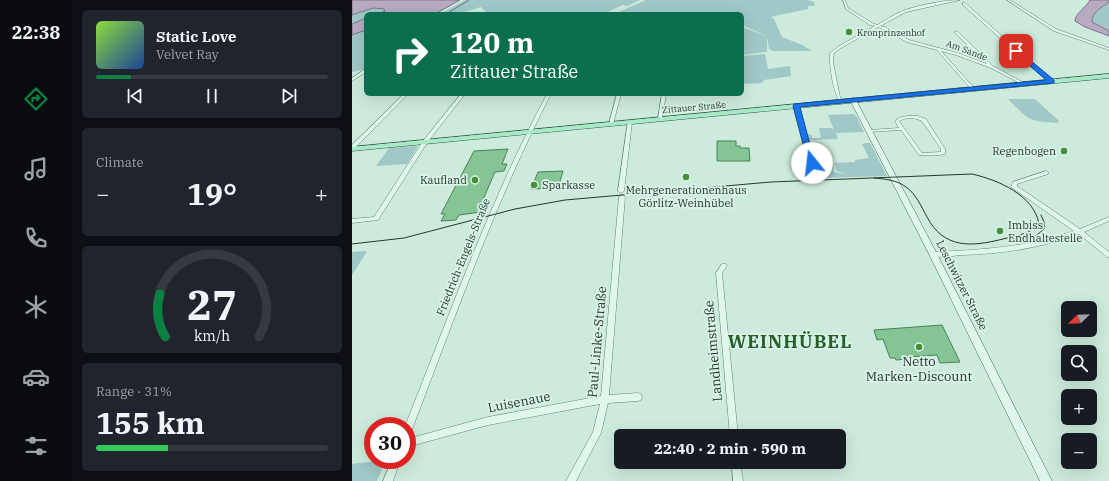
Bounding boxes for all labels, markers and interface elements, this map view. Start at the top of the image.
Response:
text: 22:38 [12,21,60,44]
text: 120 m [450,24,534,61]
text: Static Love [156,27,236,46]
marker: Kronprinzenhof [844,27,854,37]
place label: Kronprinzenhof [857,27,926,38]
icon: right [384,28,436,80]
pin [999,34,1033,68]
street label: Am Sande [945,37,989,63]
icon: arrive [1005,40,1027,62]
text: Velvet Ray [156,46,219,63]
text: Zittauer Straße [450,60,578,83]
icon: directions [22,85,50,113]
icon: previous [124,85,146,107]
icon: pause [201,85,223,107]
icon: next [278,85,300,107]
street label: Zittauer Straße [662,99,727,115]
position arrow [791,142,833,184]
place label: Regenbogen [992,144,1056,158]
marker: Regenbogen [1059,146,1069,156]
text: Climate [96,154,143,171]
icon: music [22,155,50,183]
marker: Mehrgenerationenhaus Görlitz-Weinhübel [681,172,691,182]
place label: Kaufland [420,173,467,187]
text: 19° [187,174,237,213]
marker: Kaufland [470,175,480,185]
place label: Sparkasse [542,178,595,192]
text: − [96,179,109,208]
text: + [315,179,328,208]
marker: Sparkasse [529,180,539,190]
place label: Mehrgenerationenhaus Görlitz-Weinhübel [625,183,747,210]
street label: Friedrich-Engels-Straße [433,196,493,318]
place label: Imbiss Endhaltestelle [1008,218,1082,245]
icon: phone [22,224,50,252]
marker: Imbiss Endhaltestelle [995,226,1005,236]
street label: Leschwitzer Straße [933,238,991,332]
text: 27 [187,277,237,331]
street label: Paul-Linke-Straße [584,286,610,398]
icon: climate [22,293,50,321]
street label: Landheimstraße [700,300,726,402]
north arrow [1061,301,1097,337]
map controls [1061,301,1097,469]
text: km/h [194,326,230,345]
district label: WEINHÜBEL [728,330,852,353]
marker: Netto Marken-Discount [914,342,924,352]
button: search [1061,345,1097,381]
place label: Netto Marken-Discount [866,353,973,385]
icon: car [22,363,50,391]
text: Range · 31% [96,383,172,400]
street label: Luisenaue [486,388,552,416]
button: + [1061,389,1097,425]
text: 155 km [96,403,205,442]
speed limit sign: 30 [364,417,416,469]
icon: filters [22,432,50,460]
button: − [1061,433,1097,469]
text: 22:40 · 2 min · 590 m [654,439,806,458]

